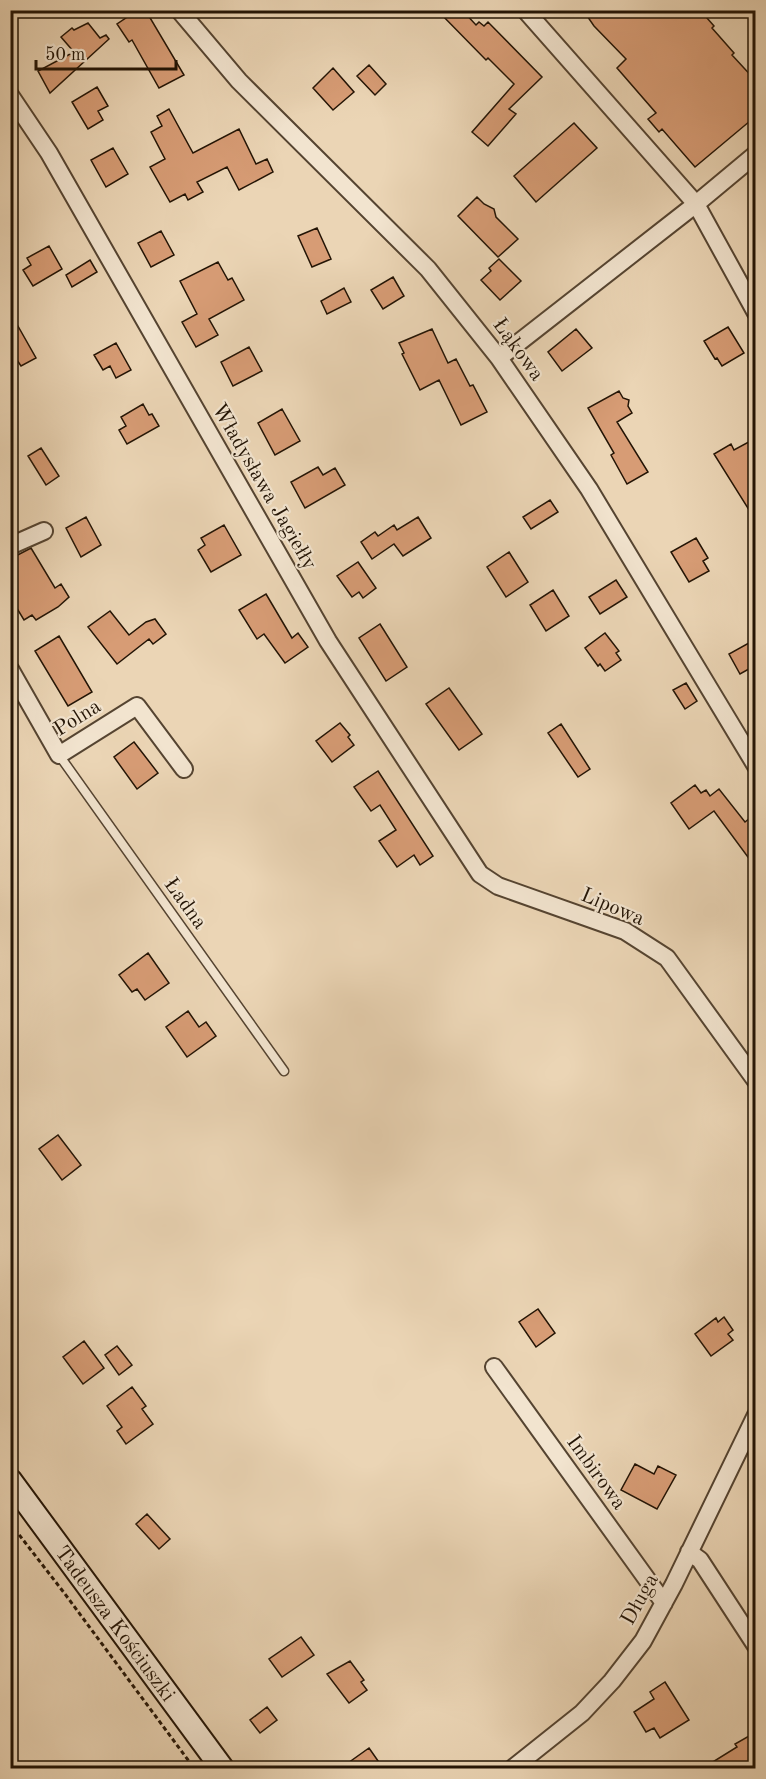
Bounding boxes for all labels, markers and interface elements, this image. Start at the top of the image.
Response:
scale bar [36,33,176,71]
text: 50 m [45,46,85,64]
street label: Łąkowa [488,315,547,385]
street label: Władysława Jagiełły [207,400,320,574]
street label: Polna [51,696,105,741]
street label: Ładna [159,874,210,933]
street label: Lipowa [578,885,647,930]
street label: Imbirowa [562,1432,630,1514]
street label: Tadeusza Kościuszki [50,1543,178,1706]
street label: Długa [618,1571,663,1629]

